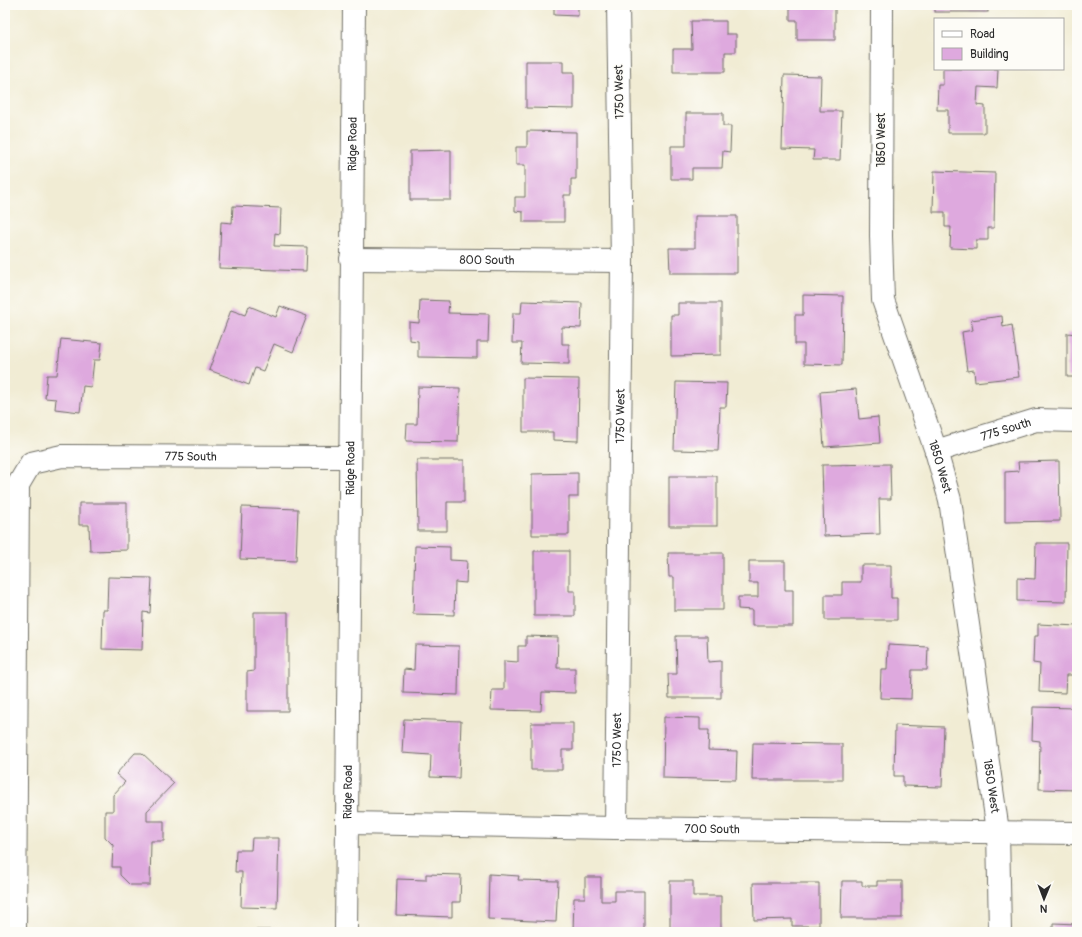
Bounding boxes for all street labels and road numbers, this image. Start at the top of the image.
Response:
street label: 1750 West [612,64,627,119]
street label: 1850 West [874,113,889,167]
street label: Ridge Road [345,117,361,171]
street label: 800 South [459,253,515,268]
street label: 1750 West [613,388,629,443]
street label: 775 South [979,415,1033,445]
street label: 1850 West [925,438,955,495]
street label: Ridge Road [343,441,359,495]
street label: 775 South [165,449,217,465]
street label: 1750 West [610,712,625,767]
street label: 1850 West [980,758,1002,814]
street label: Ridge Road [341,765,356,819]
street label: 700 South [684,822,740,837]

